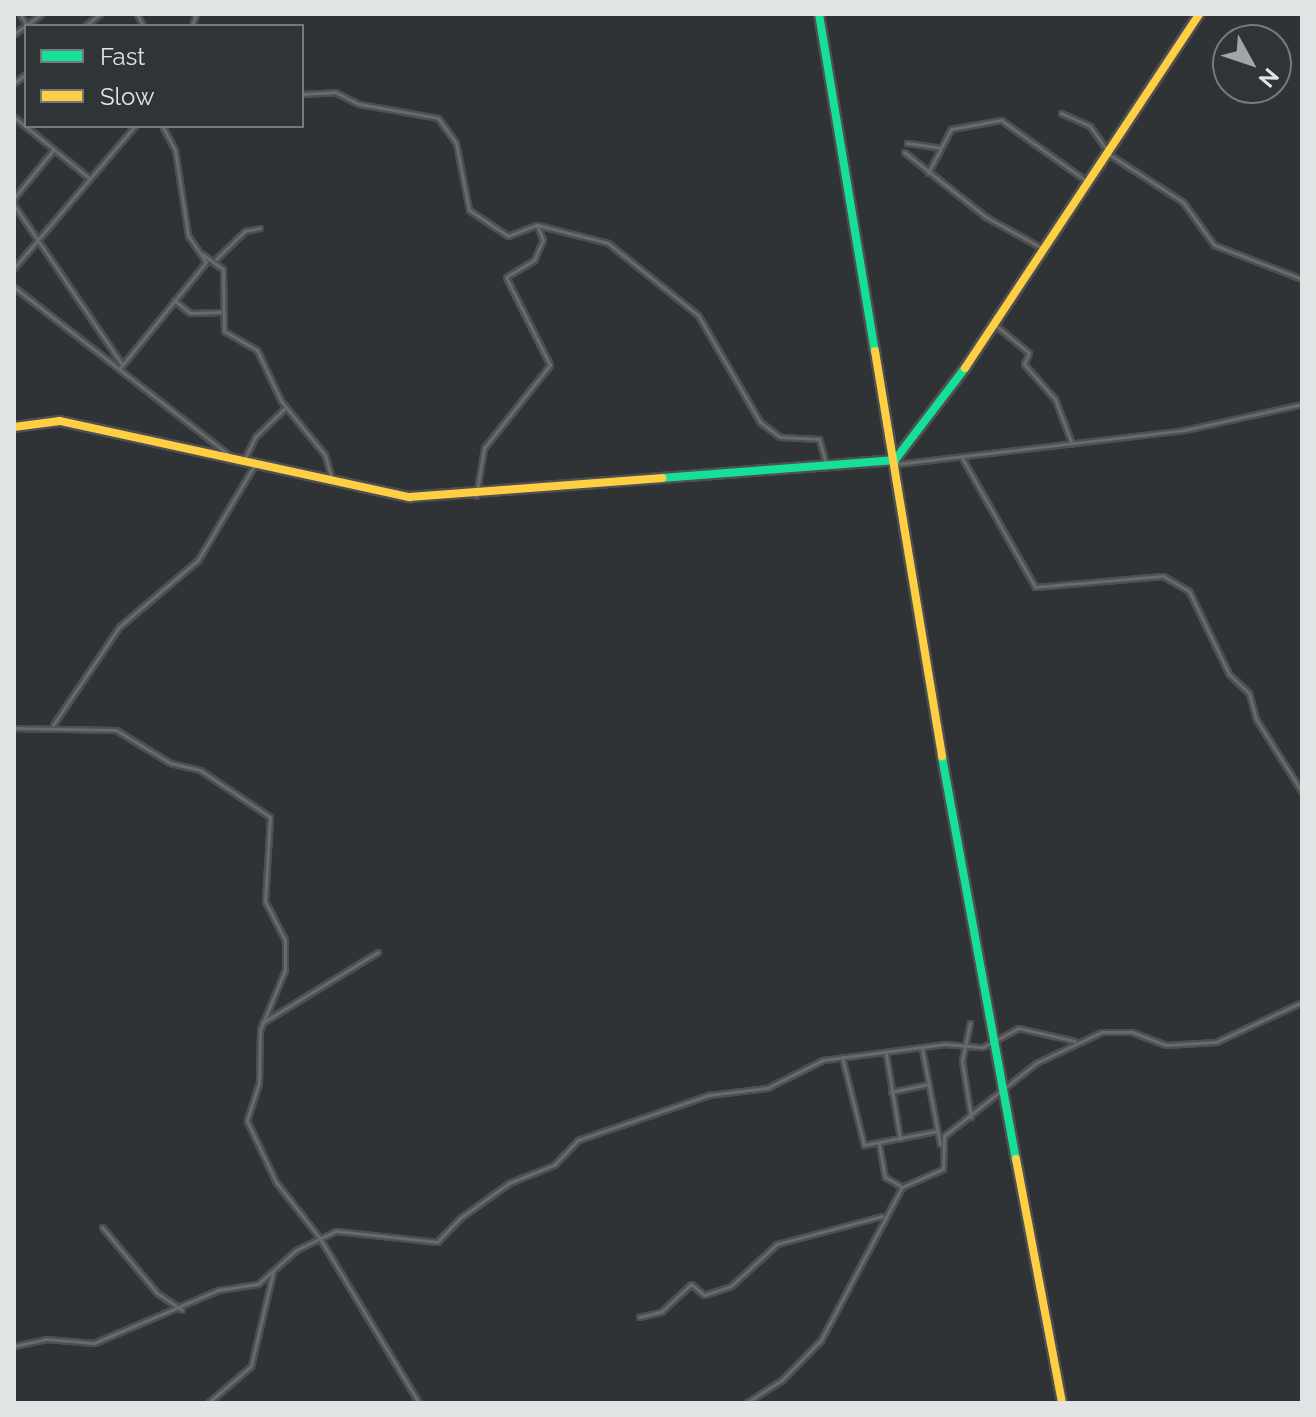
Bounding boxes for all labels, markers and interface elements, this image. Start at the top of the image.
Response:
legend [24,24,304,128]
north arrow [1212,24,1292,104]
text: Fast [100,42,145,71]
text: N [1254,63,1284,93]
text: Slow [100,82,154,111]

